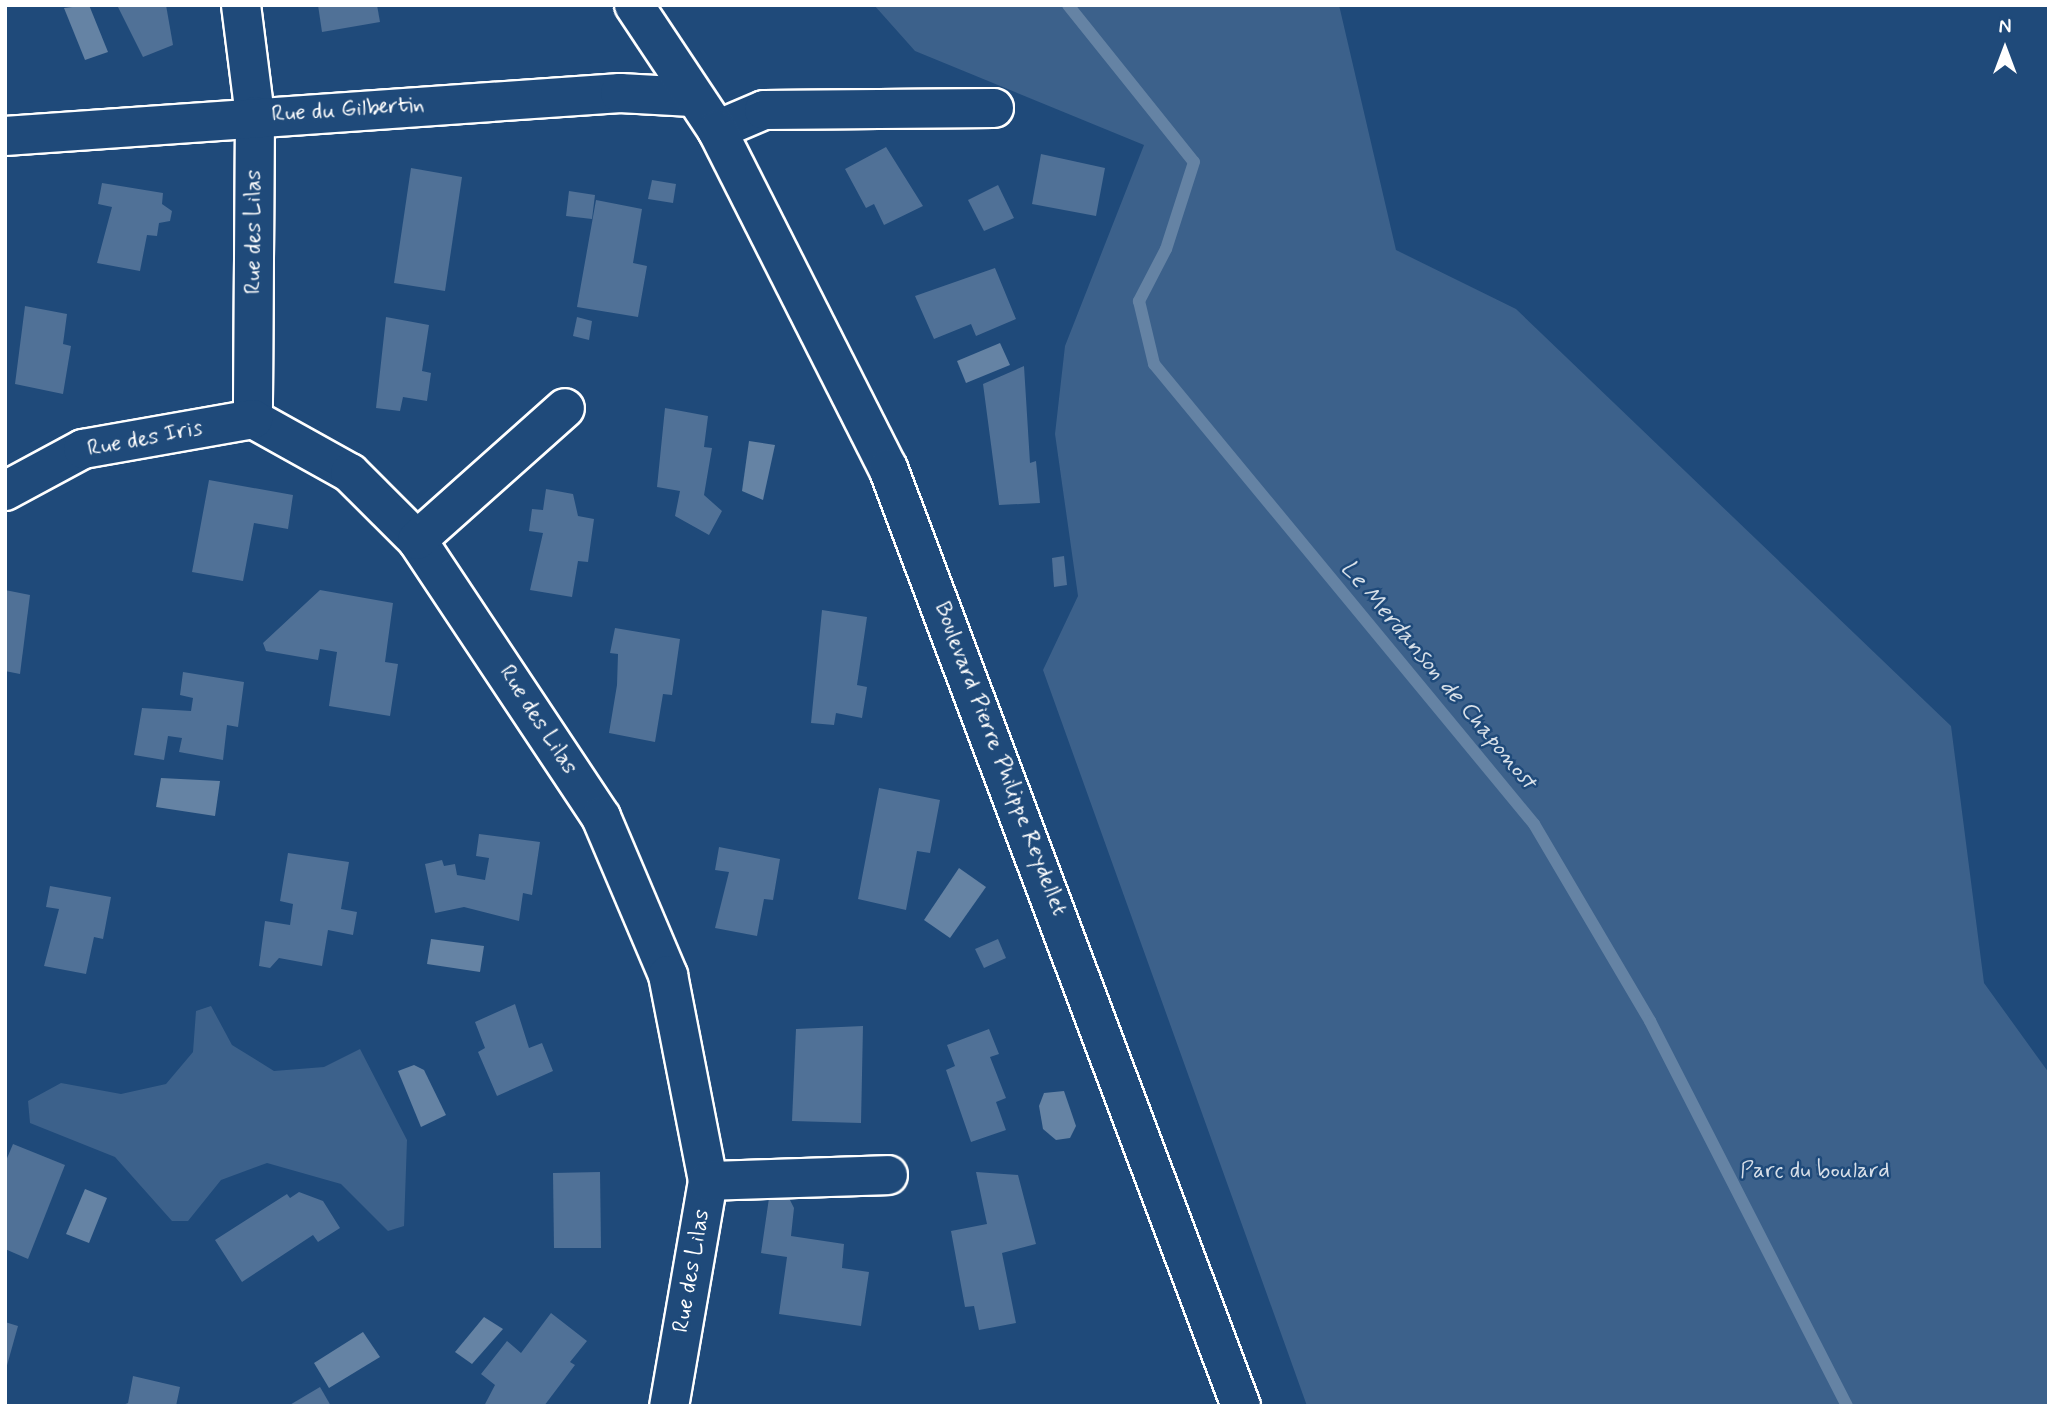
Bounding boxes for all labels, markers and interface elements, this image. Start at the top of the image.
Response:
north arrow [1970,14,2040,84]
text: N [1999,15,2011,40]
street label: Rue du Gilbertin [271,91,425,129]
street label: Rue des Lilas [240,170,268,294]
street label: Rue des Iris [86,414,204,464]
water label: Le Merdanson de Chaponost [1335,556,1541,794]
street label: Boulevard Pierre Philippe Reydellet [927,598,1073,920]
street label: Rue des Lilas [493,660,583,780]
park label: Parc du boulard [1742,1157,1888,1185]
street label: Rue des Lilas [668,1208,716,1334]

